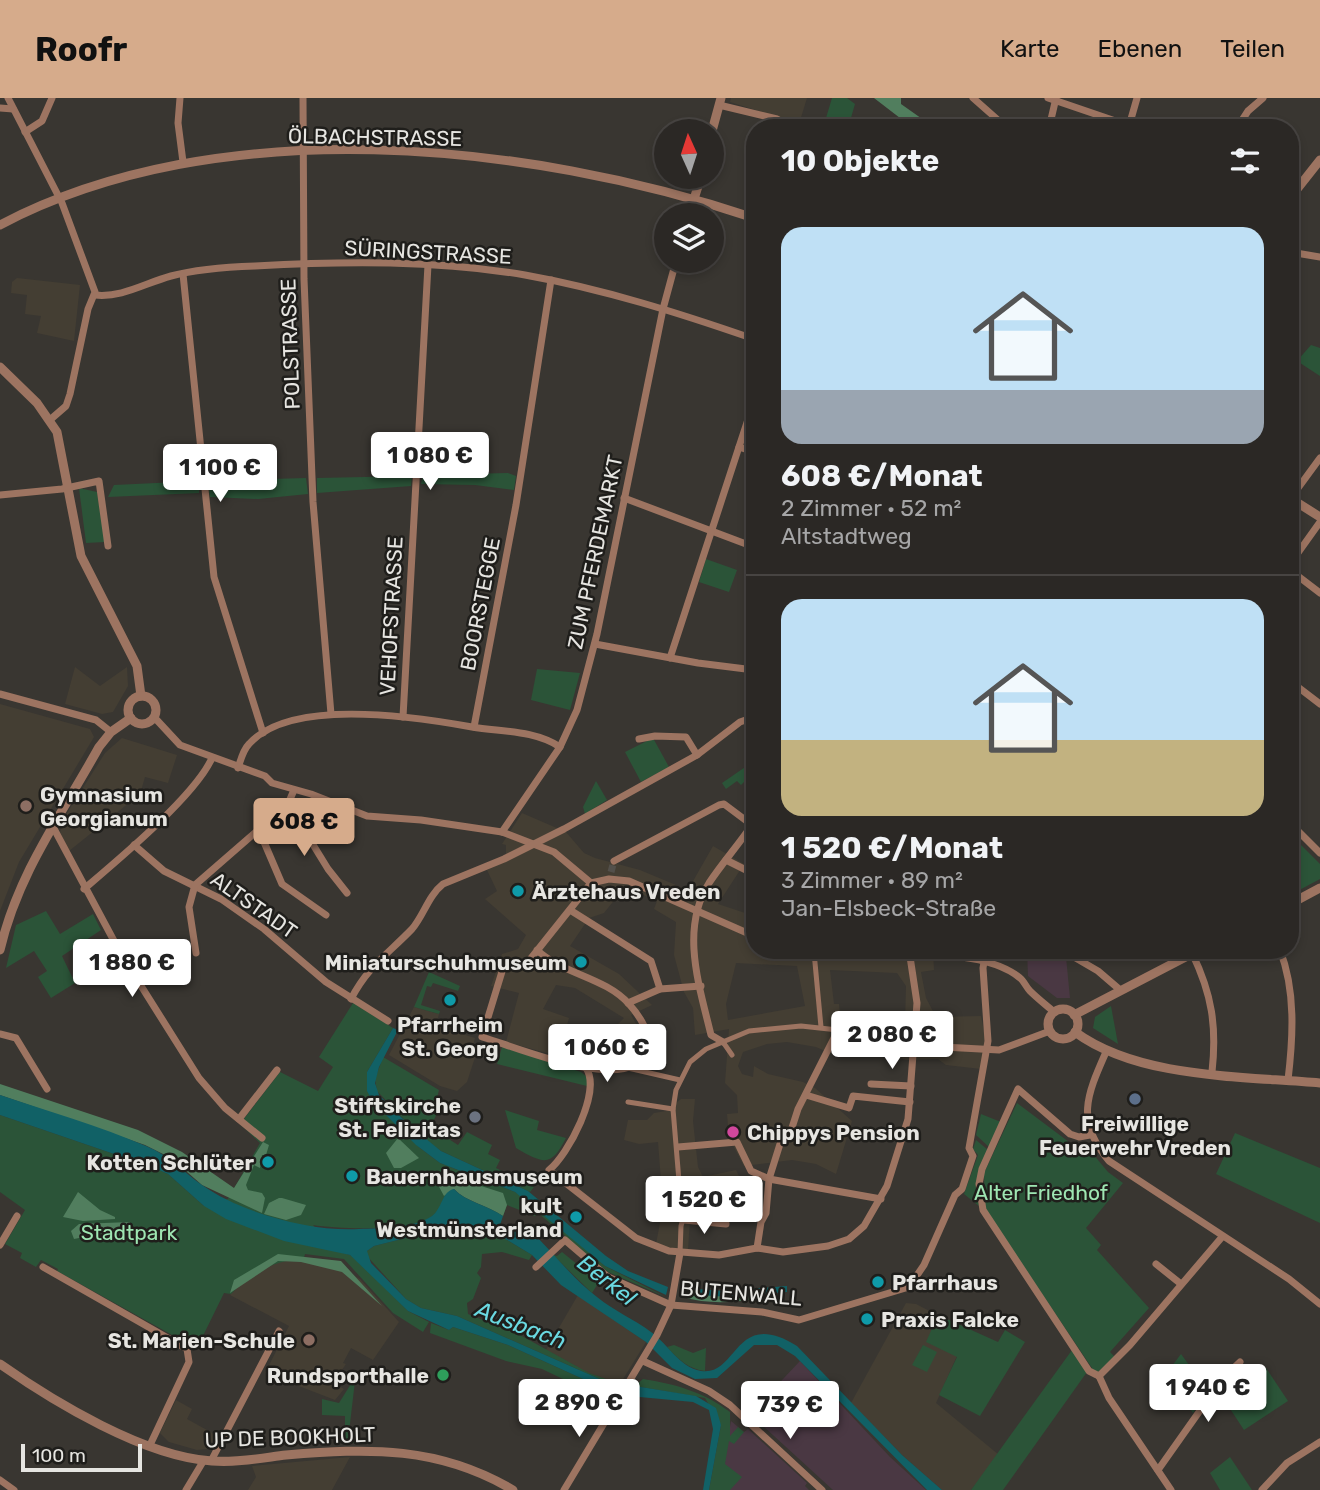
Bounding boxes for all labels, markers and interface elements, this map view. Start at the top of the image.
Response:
text: Roofr [35,30,127,69]
text: Karte [1000,35,1060,63]
text: Ebenen [1098,35,1182,63]
text: Teilen [1220,35,1285,63]
north arrow [654,119,724,189]
map controls [654,119,724,273]
street label: ÖLBACHSTRASSE [288,123,462,151]
icon: filters [1226,142,1264,180]
text: 10 Objekte [781,143,939,179]
button: layers [654,203,724,273]
street label: SÜRINGSTRASSE [344,235,512,269]
icon: home [960,273,1086,399]
street label: POLSTRASSE [275,278,305,410]
pin: 1 080 € [365,432,495,492]
text: 1 080 € [387,441,473,469]
pin: 1 100 € [155,444,285,504]
text: 1 100 € [179,453,261,481]
street label: ZUM PFERDEMARKT [562,453,628,651]
text: 608 €/Monat [781,458,983,494]
text: 2 Zimmer · 52 m² [781,494,961,522]
text: Altstadtweg [781,522,912,550]
street label: BOORSTEGGE [455,535,505,673]
street label: VEHOFSTRASSE [374,536,408,696]
icon: home [960,645,1086,771]
place label: Gymnasium Georgianum [40,782,168,831]
marker: Gymnasium Georgianum [18,798,34,814]
pin: 608 € [255,798,353,858]
text: 608 € [269,807,339,835]
text: 1 520 €/Monat [781,830,1003,866]
street label: ALTSTADT [206,866,302,944]
text: 3 Zimmer · 89 m² [781,866,963,894]
place label: Ärztehaus Vreden [532,879,720,904]
marker: Ärztehaus Vreden [510,883,526,899]
text: Jan-Elsbeck-Straße [781,894,996,922]
pin: 1 880 € [67,940,197,999]
text: 1 880 € [89,948,175,976]
place label: Miniaturschuhmuseum [325,950,567,975]
marker: Miniaturschuhmuseum [573,954,589,970]
marker: Pfarrheim St. Georg [442,992,458,1008]
place label: Pfarrheim St. Georg [397,1012,503,1061]
pin: 2 080 € [827,1012,957,1071]
text: 2 080 € [847,1020,937,1048]
pin: 1 060 € [542,1024,672,1084]
text: 1 060 € [564,1033,650,1061]
marker: Freiwillige Feuerwehr Vreden [1127,1091,1143,1107]
place label: Stiftskirche St. Felizitas [334,1093,461,1142]
marker: Stiftskirche St. Felizitas [467,1109,483,1125]
place label: Freiwillige Feuerwehr Vreden [1039,1111,1231,1160]
place label: Chippys Pension [747,1120,920,1145]
marker: Chippys Pension [725,1124,741,1140]
place label: Kotten Schlüter [87,1150,254,1175]
marker: Kotten Schlüter [260,1154,276,1170]
place label: Bauernhausmuseum [366,1164,583,1189]
marker: Bauernhausmuseum [344,1168,360,1184]
pin: 1 520 € [639,1176,769,1236]
park label: Alter Friedhof [974,1180,1108,1205]
text: 1 520 € [662,1185,746,1213]
place label: kult Westmünsterland [376,1193,562,1242]
marker: kult Westmünsterland [568,1209,584,1225]
park label: Stadtpark [81,1220,177,1245]
water label: Berkel [572,1248,642,1312]
place label: Pfarrhaus [892,1270,998,1295]
marker: Pfarrhaus [870,1274,886,1290]
street label: BUTENWALL [679,1275,803,1311]
water label: Ausbach [471,1295,570,1355]
place label: Praxis Falcke [881,1307,1019,1332]
marker: Praxis Falcke [859,1311,875,1327]
place label: St. Marien-Schule [108,1328,295,1353]
marker: St. Marien-Schule [301,1332,317,1348]
place label: Rundsporthalle [267,1363,429,1388]
pin: 1 940 € [1143,1364,1273,1424]
marker: Rundsporthalle [435,1367,451,1383]
text: 1 940 € [1165,1373,1251,1401]
pin: 2 890 € [514,1380,644,1439]
pin: 739 € [741,1382,839,1441]
text: 2 890 € [535,1388,623,1416]
text: 739 € [757,1390,823,1418]
street label: UP DE BOOKHOLT [204,1422,376,1452]
scale bar [21,1441,142,1473]
text: 100 m [32,1444,86,1467]

